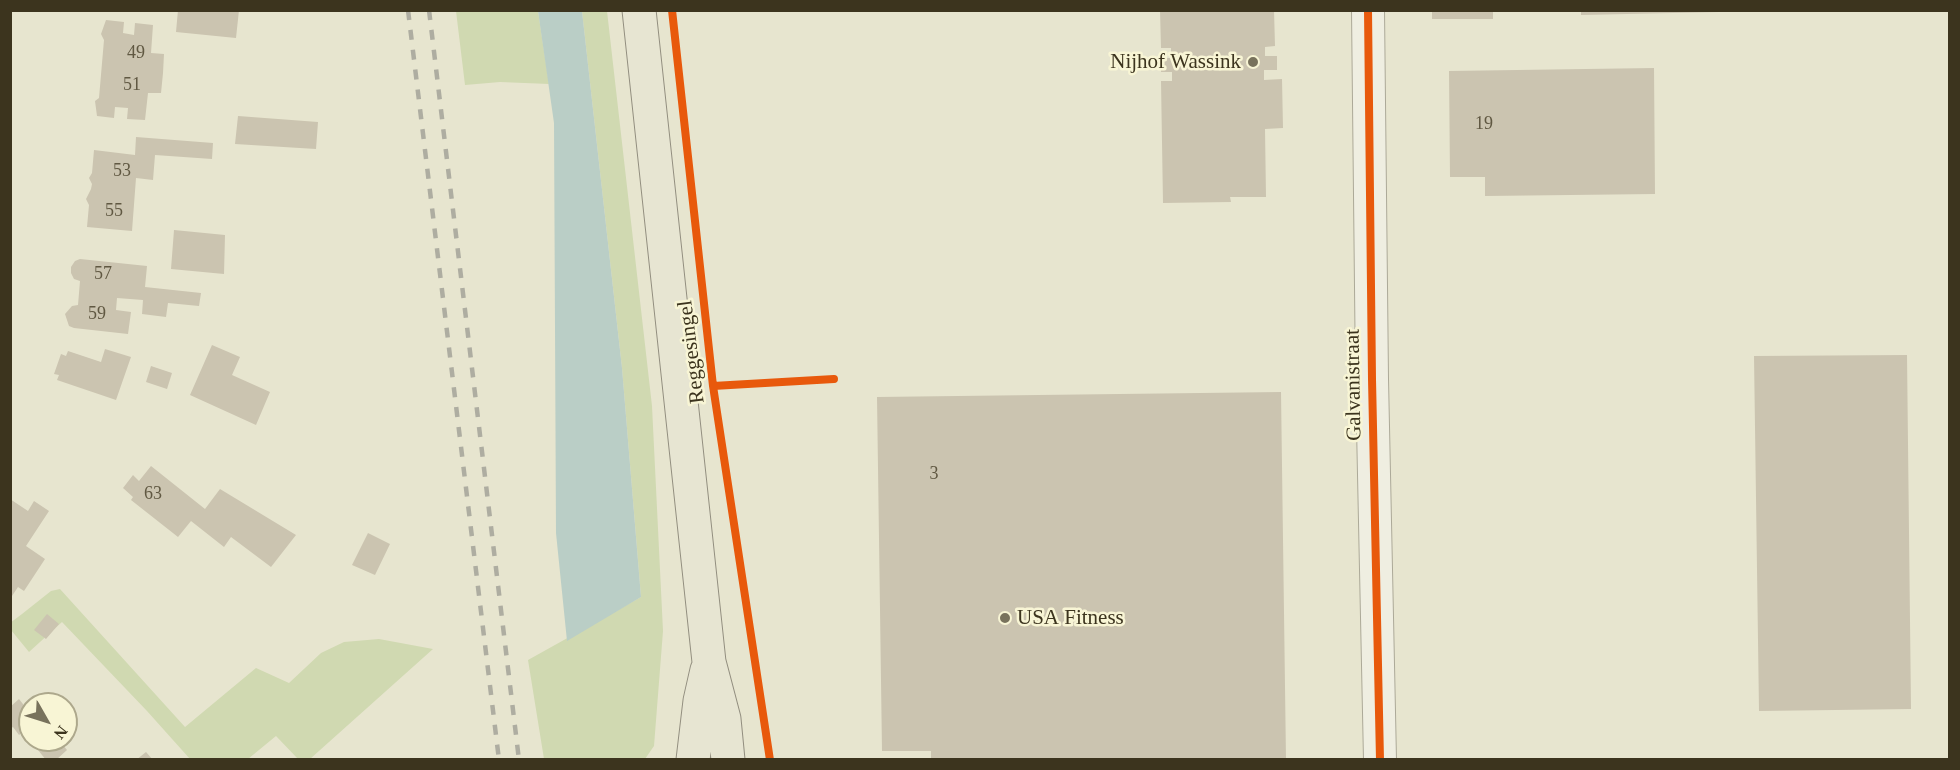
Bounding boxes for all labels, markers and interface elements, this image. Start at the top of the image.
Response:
house number: 49 [127,42,145,64]
place label: Nijhof Wassink [1110,49,1241,75]
marker: Nijhof Wassink [1246,55,1260,69]
house number: 51 [123,74,141,96]
house number: 19 [1475,113,1493,135]
house number: 53 [113,160,131,182]
house number: 55 [105,200,123,222]
house number: 57 [94,263,112,285]
street label: Reggesingel [673,299,711,405]
house number: 59 [88,303,106,325]
street label: Galvanistraat [1340,329,1368,441]
house number: 3 [930,463,938,485]
house number: 63 [144,483,162,505]
place label: USA Fitness [1017,605,1124,631]
marker: USA Fitness [998,611,1012,625]
north arrow [18,692,78,752]
text: N [51,723,71,742]

